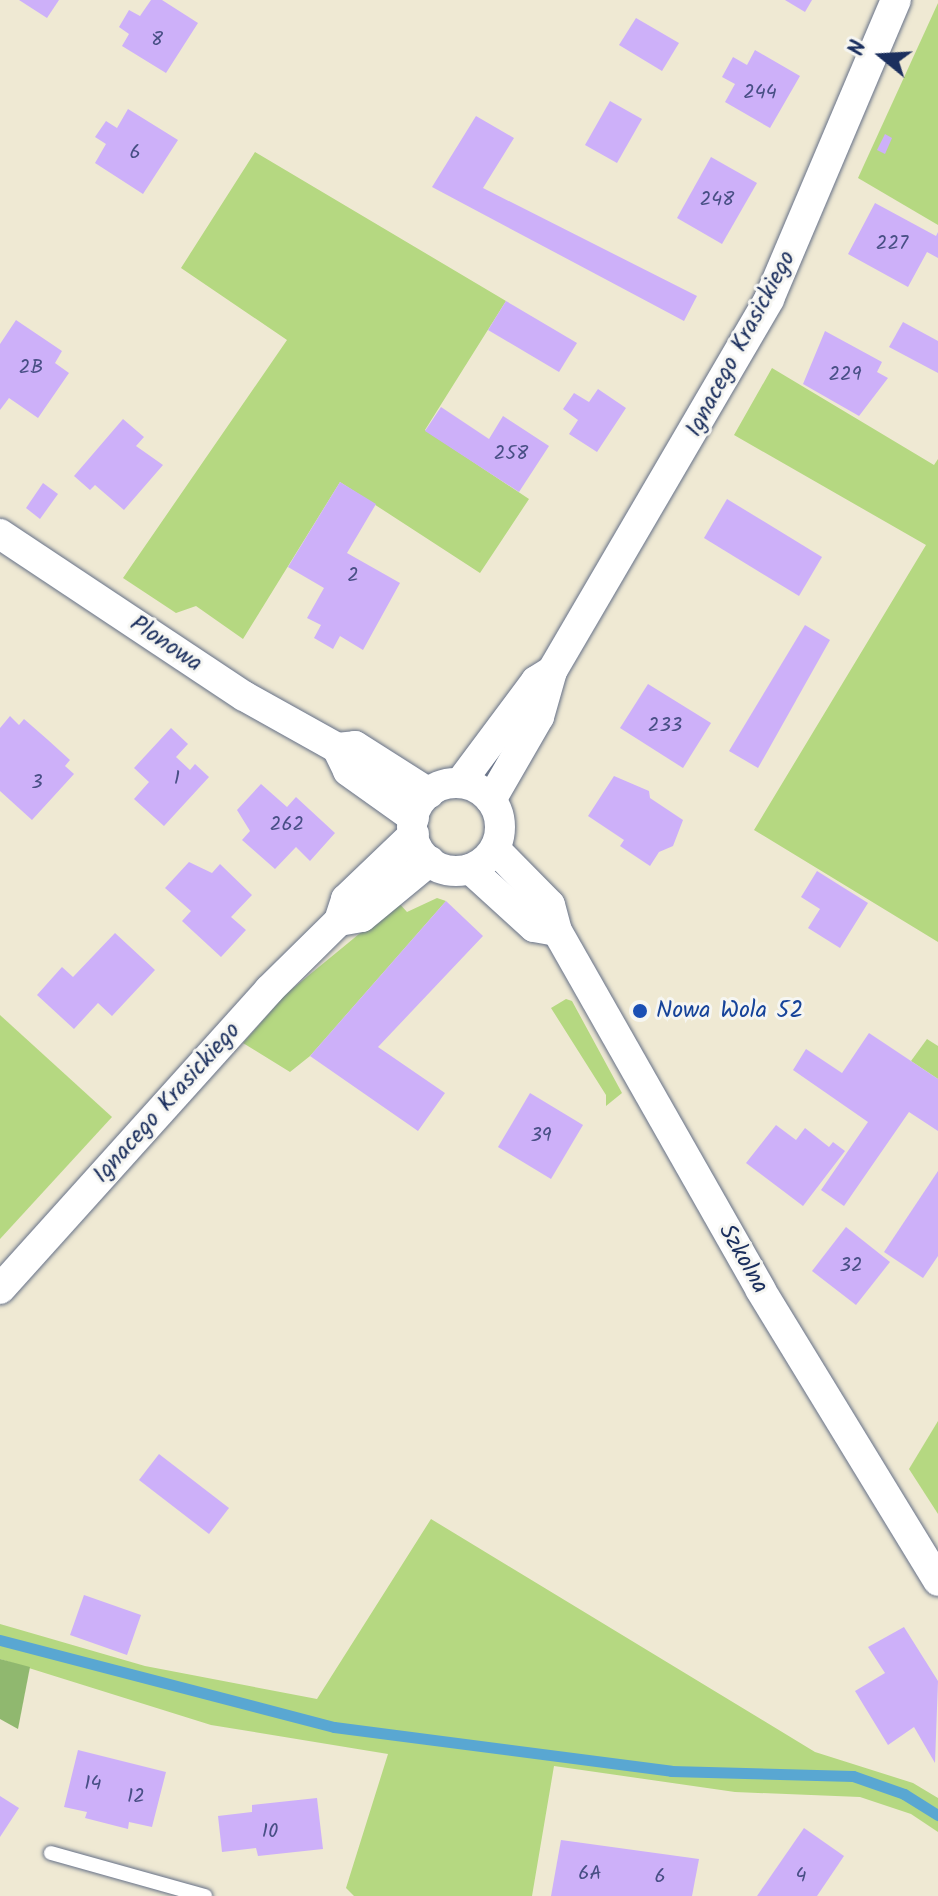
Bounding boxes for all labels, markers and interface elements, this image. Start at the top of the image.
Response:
north arrow [842,16,922,96]
house number: 8 [151,28,163,52]
text: N [840,36,877,60]
house number: 244 [743,81,777,105]
house number: 6 [129,141,141,165]
house number: 248 [700,188,734,212]
house number: 227 [876,232,908,256]
street label: Ignacego Krasickiego [680,246,802,442]
house number: 2B [19,356,43,380]
house number: 229 [829,363,861,387]
house number: 258 [494,442,528,466]
house number: 2 [347,564,359,588]
street label: Plonowa [124,609,208,679]
house number: 233 [648,714,682,738]
house number: 1 [174,767,180,791]
house number: 3 [31,771,43,795]
house number: 262 [270,813,304,837]
place label: Nowa Wola 52 [656,997,803,1025]
marker: Nowa Wola 52 [631,1002,649,1020]
street label: Ignacego Krasickiego [87,1017,247,1189]
house number: 39 [530,1124,552,1148]
street label: Szkolna [712,1219,774,1299]
house number: 32 [839,1254,863,1278]
house number: 14 [84,1772,102,1796]
house number: 12 [127,1785,145,1809]
house number: 10 [262,1820,278,1844]
house number: 6A [578,1862,602,1886]
house number: 4 [795,1864,807,1888]
house number: 6 [654,1865,666,1889]

